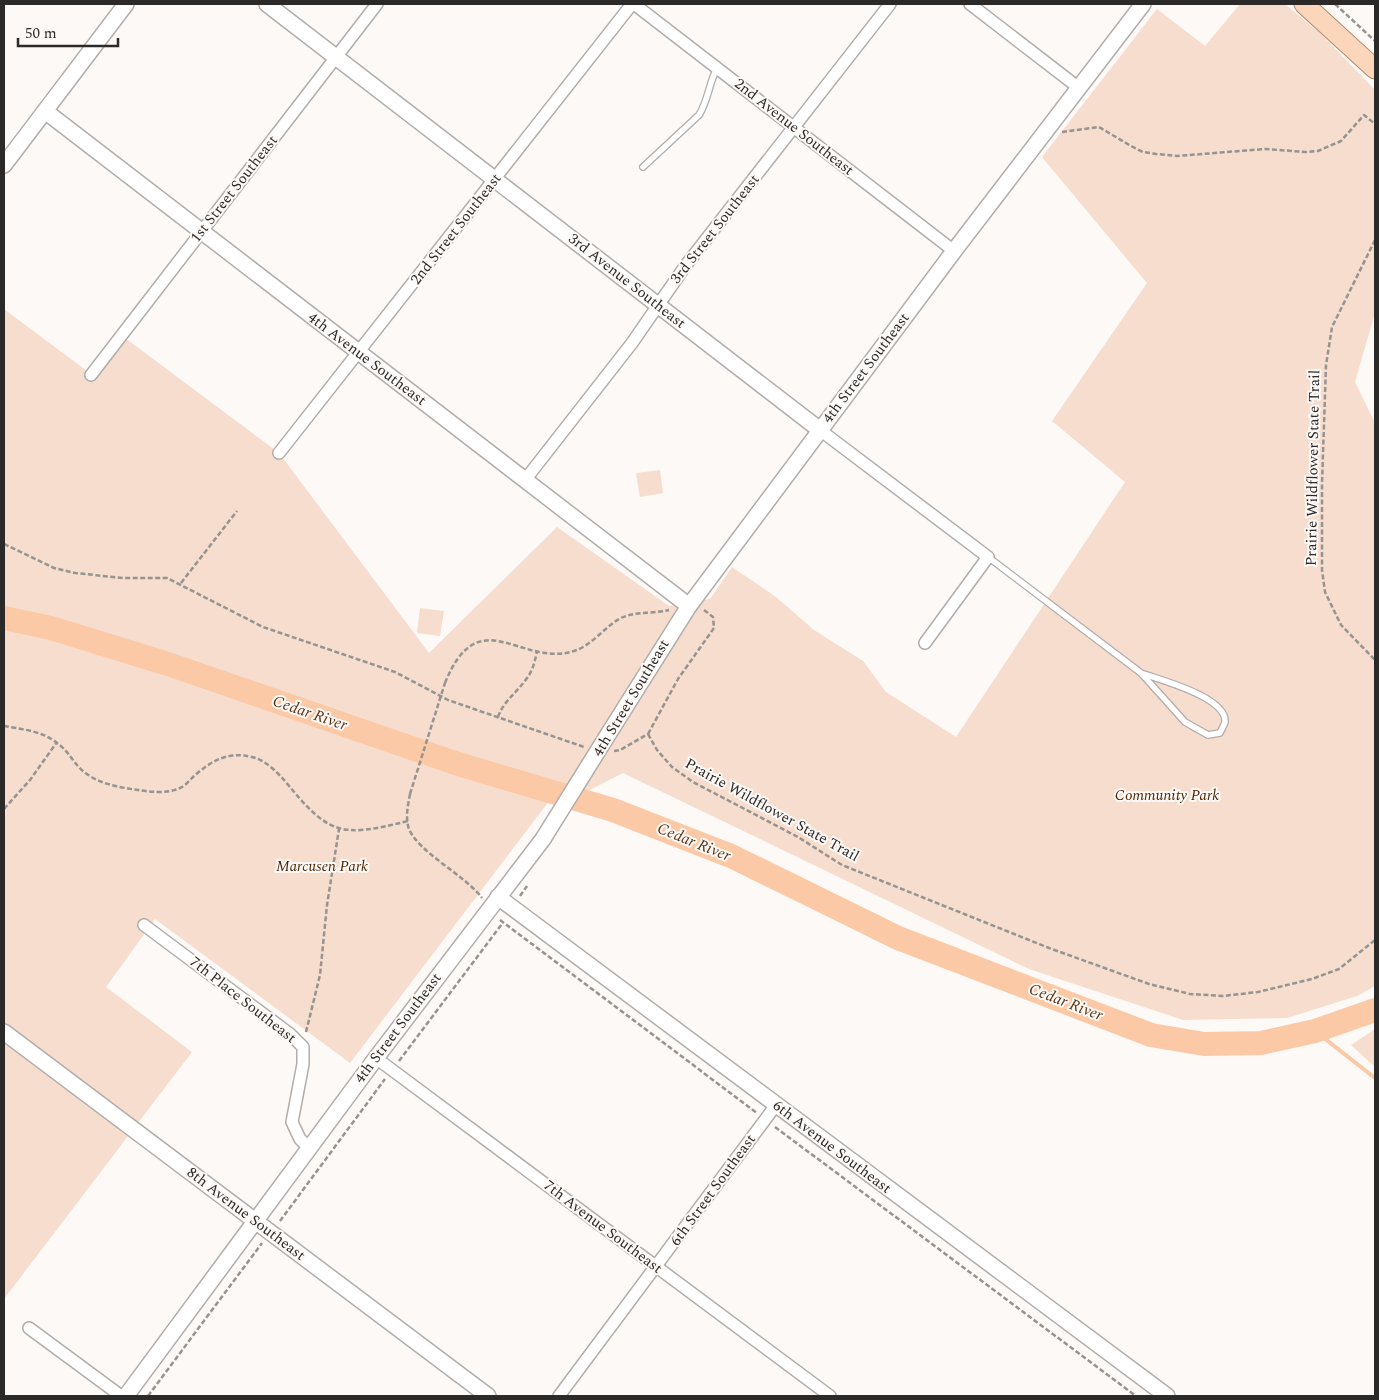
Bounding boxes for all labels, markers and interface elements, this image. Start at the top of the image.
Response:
scale bar [18,15,118,47]
text: 50 m [25,22,57,45]
street label: 2nd Avenue Southeast [729,73,859,181]
street label: 1st Street Southeast [185,130,283,248]
street label: 2nd Street Southeast [405,168,507,290]
street label: 3rd Street Southeast [665,169,765,289]
street label: 3rd Avenue Southeast [563,228,691,334]
street label: 4th Avenue Southeast [303,307,431,411]
street label: 4th Street Southeast [817,308,915,428]
street label: Prairie Wildflower State Trail [1300,370,1326,566]
street label: 4th Street Southeast [587,635,675,761]
water label: Cedar River [269,689,351,737]
street label: Prairie Wildflower State Trail [681,752,863,868]
park label: Community Park [1115,784,1219,807]
water label: Cedar River [654,816,735,868]
park label: Marcusen Park [276,855,368,878]
street label: 7th Place Southeast [185,951,301,1049]
street label: 4th Street Southeast [349,968,447,1088]
water label: Cedar River [1026,977,1107,1027]
street label: 6th Avenue Southeast [768,1095,896,1199]
street label: 6th Street Southeast [664,1129,762,1251]
street label: 8th Avenue Southeast [182,1162,310,1266]
street label: 7th Avenue Southeast [539,1175,667,1279]

